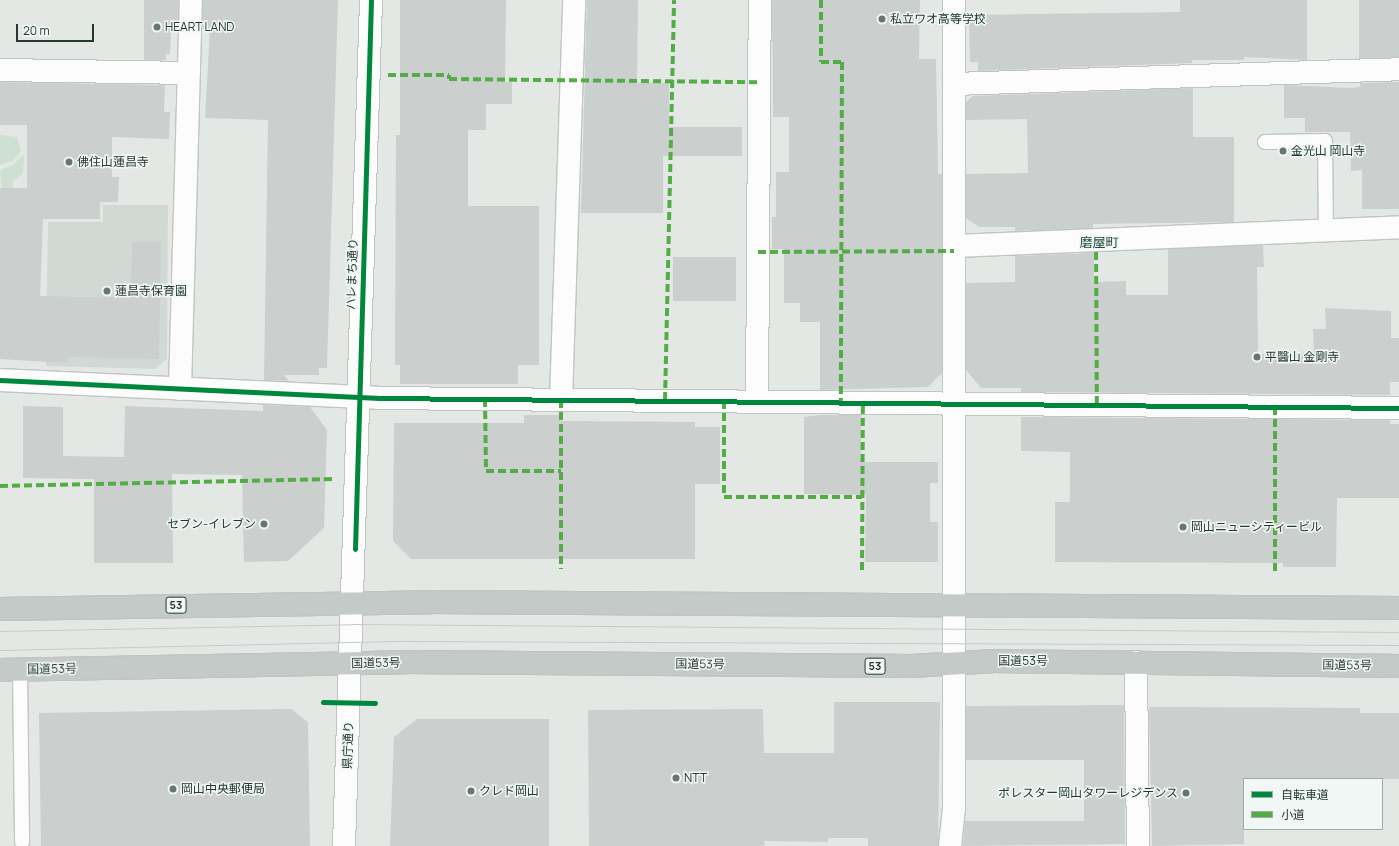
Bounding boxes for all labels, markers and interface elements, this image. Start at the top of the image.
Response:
place label: 私立ワオ高等学校 [890,12,986,26]
marker: 私立ワオ高等学校 [877,14,887,24]
scale bar [18,16,96,42]
place label: HEART LAND [165,20,235,34]
text: 20 m [23,22,50,39]
marker: HEART LAND [152,22,162,32]
place label: 金光山 岡山寺 [1291,144,1365,158]
marker: 金光山 岡山寺 [1278,146,1288,156]
place label: 佛住山蓮昌寺 [77,155,149,169]
marker: 佛住山蓮昌寺 [64,157,74,167]
district label: 磨屋町 [1080,234,1118,250]
street label: ハレまち通り [344,238,360,310]
place label: 蓮昌寺保育園 [115,284,187,298]
marker: 蓮昌寺保育園 [102,286,112,296]
place label: 平醫山 金剛寺 [1265,350,1339,364]
marker: 平醫山 金剛寺 [1252,352,1262,362]
place label: セブン-イレブン [167,517,256,531]
marker: セブン-イレブン [259,519,269,529]
place label: 岡山ニューシティービル [1191,520,1323,534]
marker: 岡山ニューシティービル [1178,522,1188,532]
road number: 53 [165,596,187,614]
street label: 国道53号 [998,654,1048,668]
street label: 国道53号 [351,655,401,671]
street label: 国道53号 [675,656,725,672]
road number: 53 [864,657,886,675]
street label: 国道53号 [1322,657,1372,673]
street label: 国道53号 [27,661,77,677]
street label: 県庁通り [340,721,356,769]
place label: NTT [684,771,707,785]
marker: NTT [671,773,681,783]
legend [1243,778,1383,830]
place label: 岡山中央郵便局 [181,782,265,796]
marker: 岡山中央郵便局 [168,784,178,794]
place label: クレド岡山 [479,784,539,798]
marker: クレド岡山 [466,786,476,796]
place label: ポレスター岡山タワーレジデンス [998,786,1178,800]
text: 自転車道 [1281,786,1329,803]
marker: ポレスター岡山タワーレジデンス [1181,788,1191,798]
text: 小道 [1281,806,1305,823]

